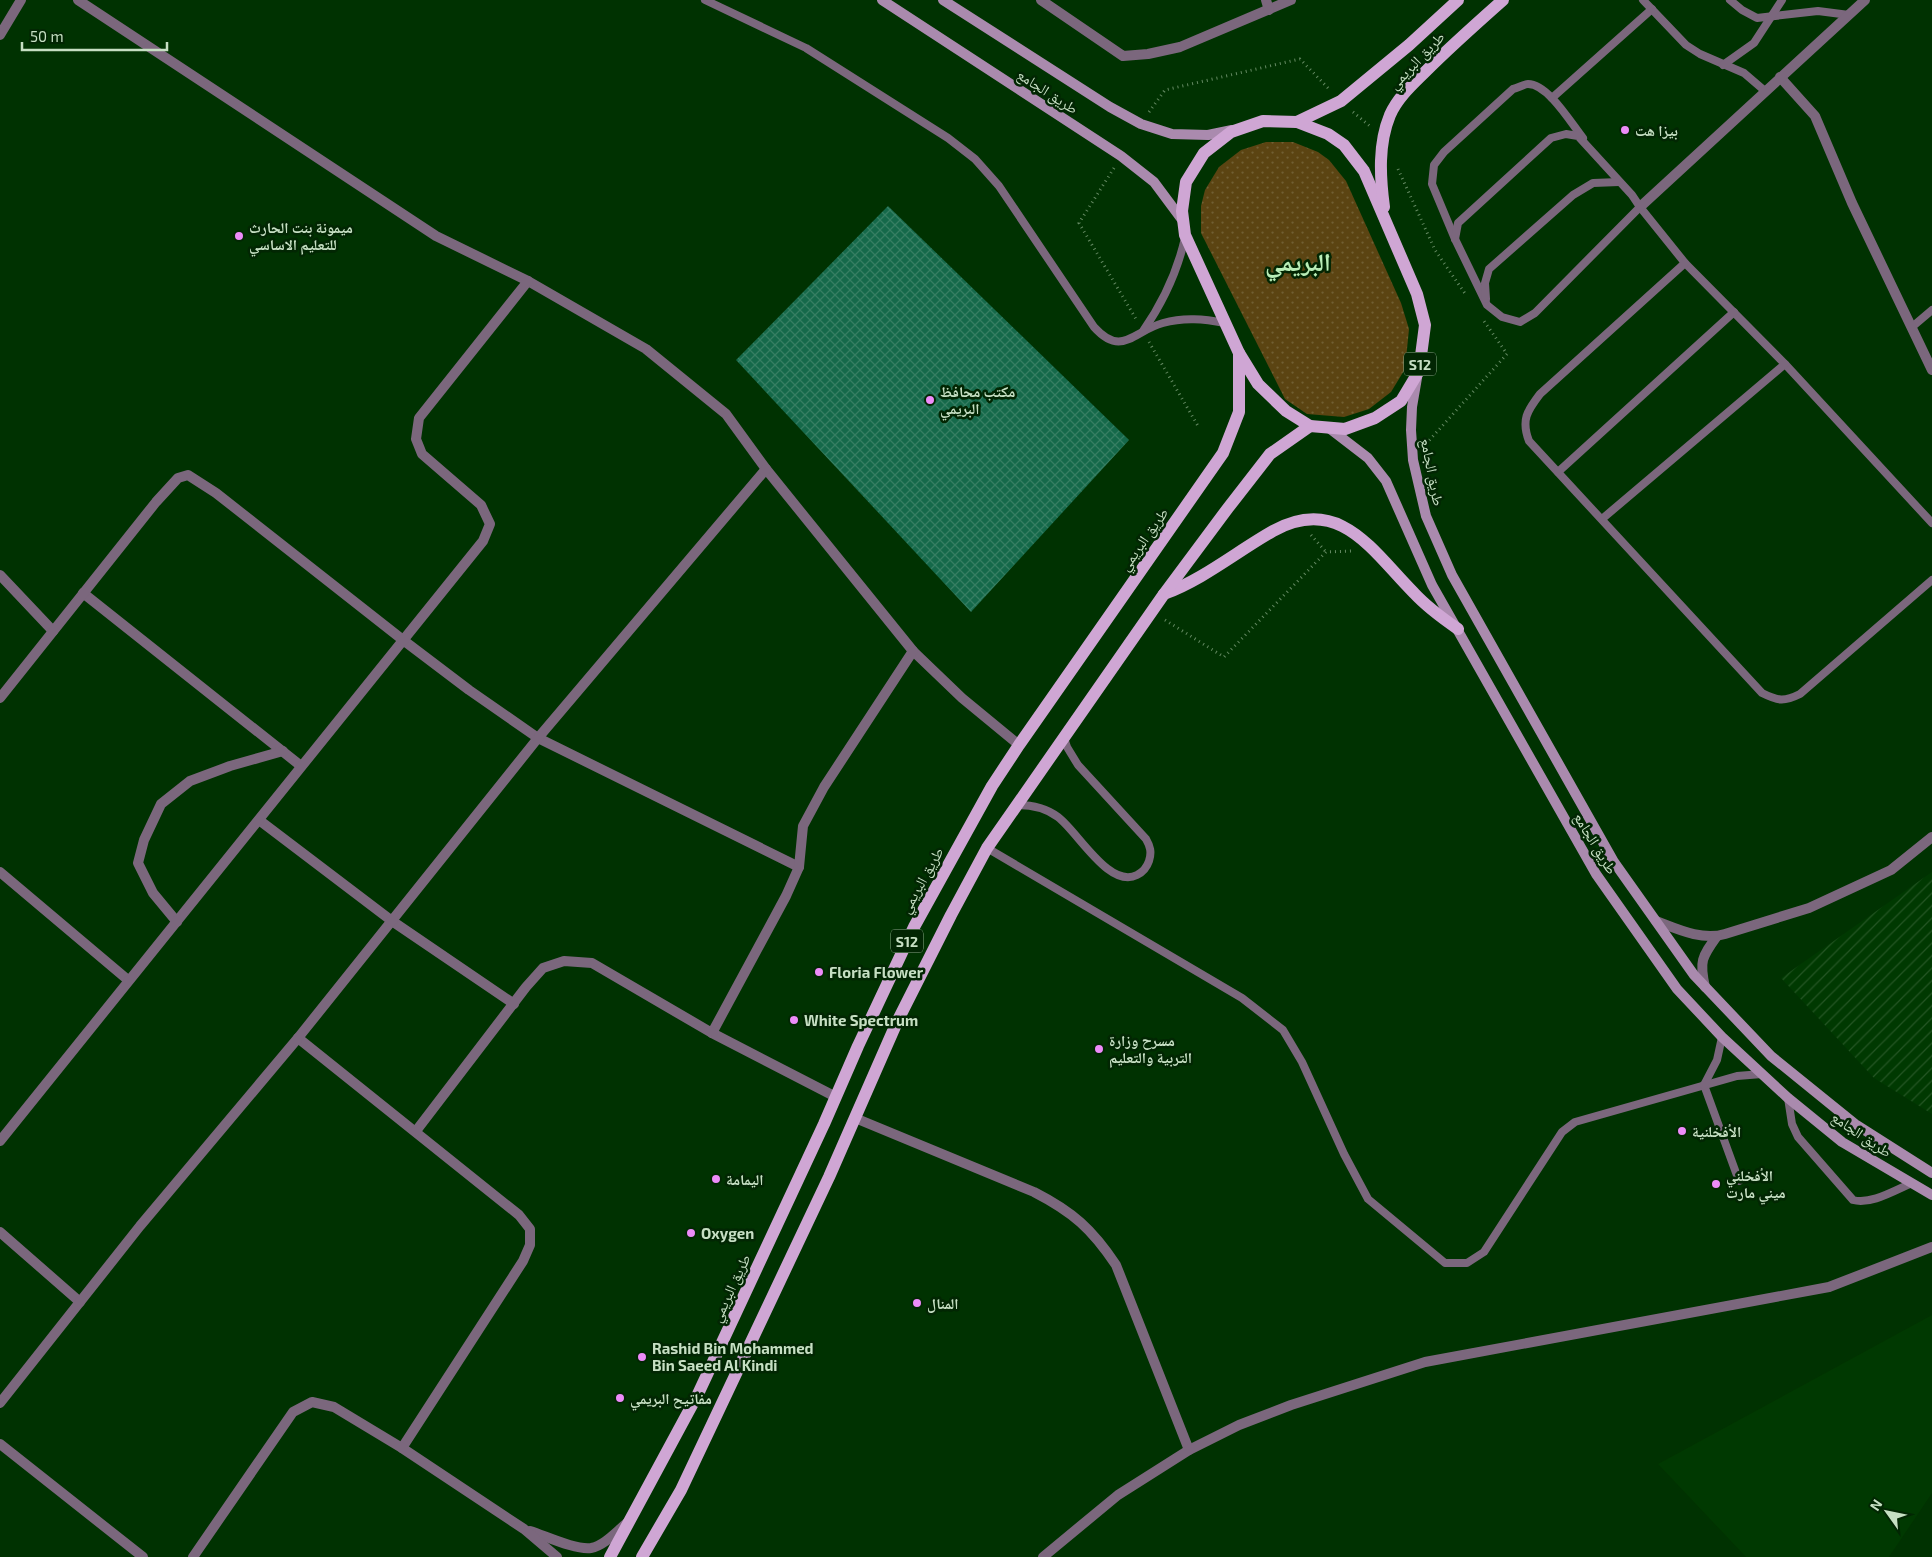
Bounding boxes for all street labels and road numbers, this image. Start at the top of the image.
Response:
street label: طريق البريمي [1384,27,1451,95]
street label: طريق الجامع [1013,65,1082,119]
road number: S12 [1404,352,1436,376]
street label: طريق الجامع [1416,437,1448,508]
street label: طريق البريمي [1115,504,1174,576]
street label: طريق الجامع [1569,809,1621,878]
street label: طريق البريمي [895,844,950,918]
road number: S12 [891,929,923,952]
street label: طريق الجامع [1827,1107,1896,1162]
street label: طريق البريمي [706,1251,757,1326]

